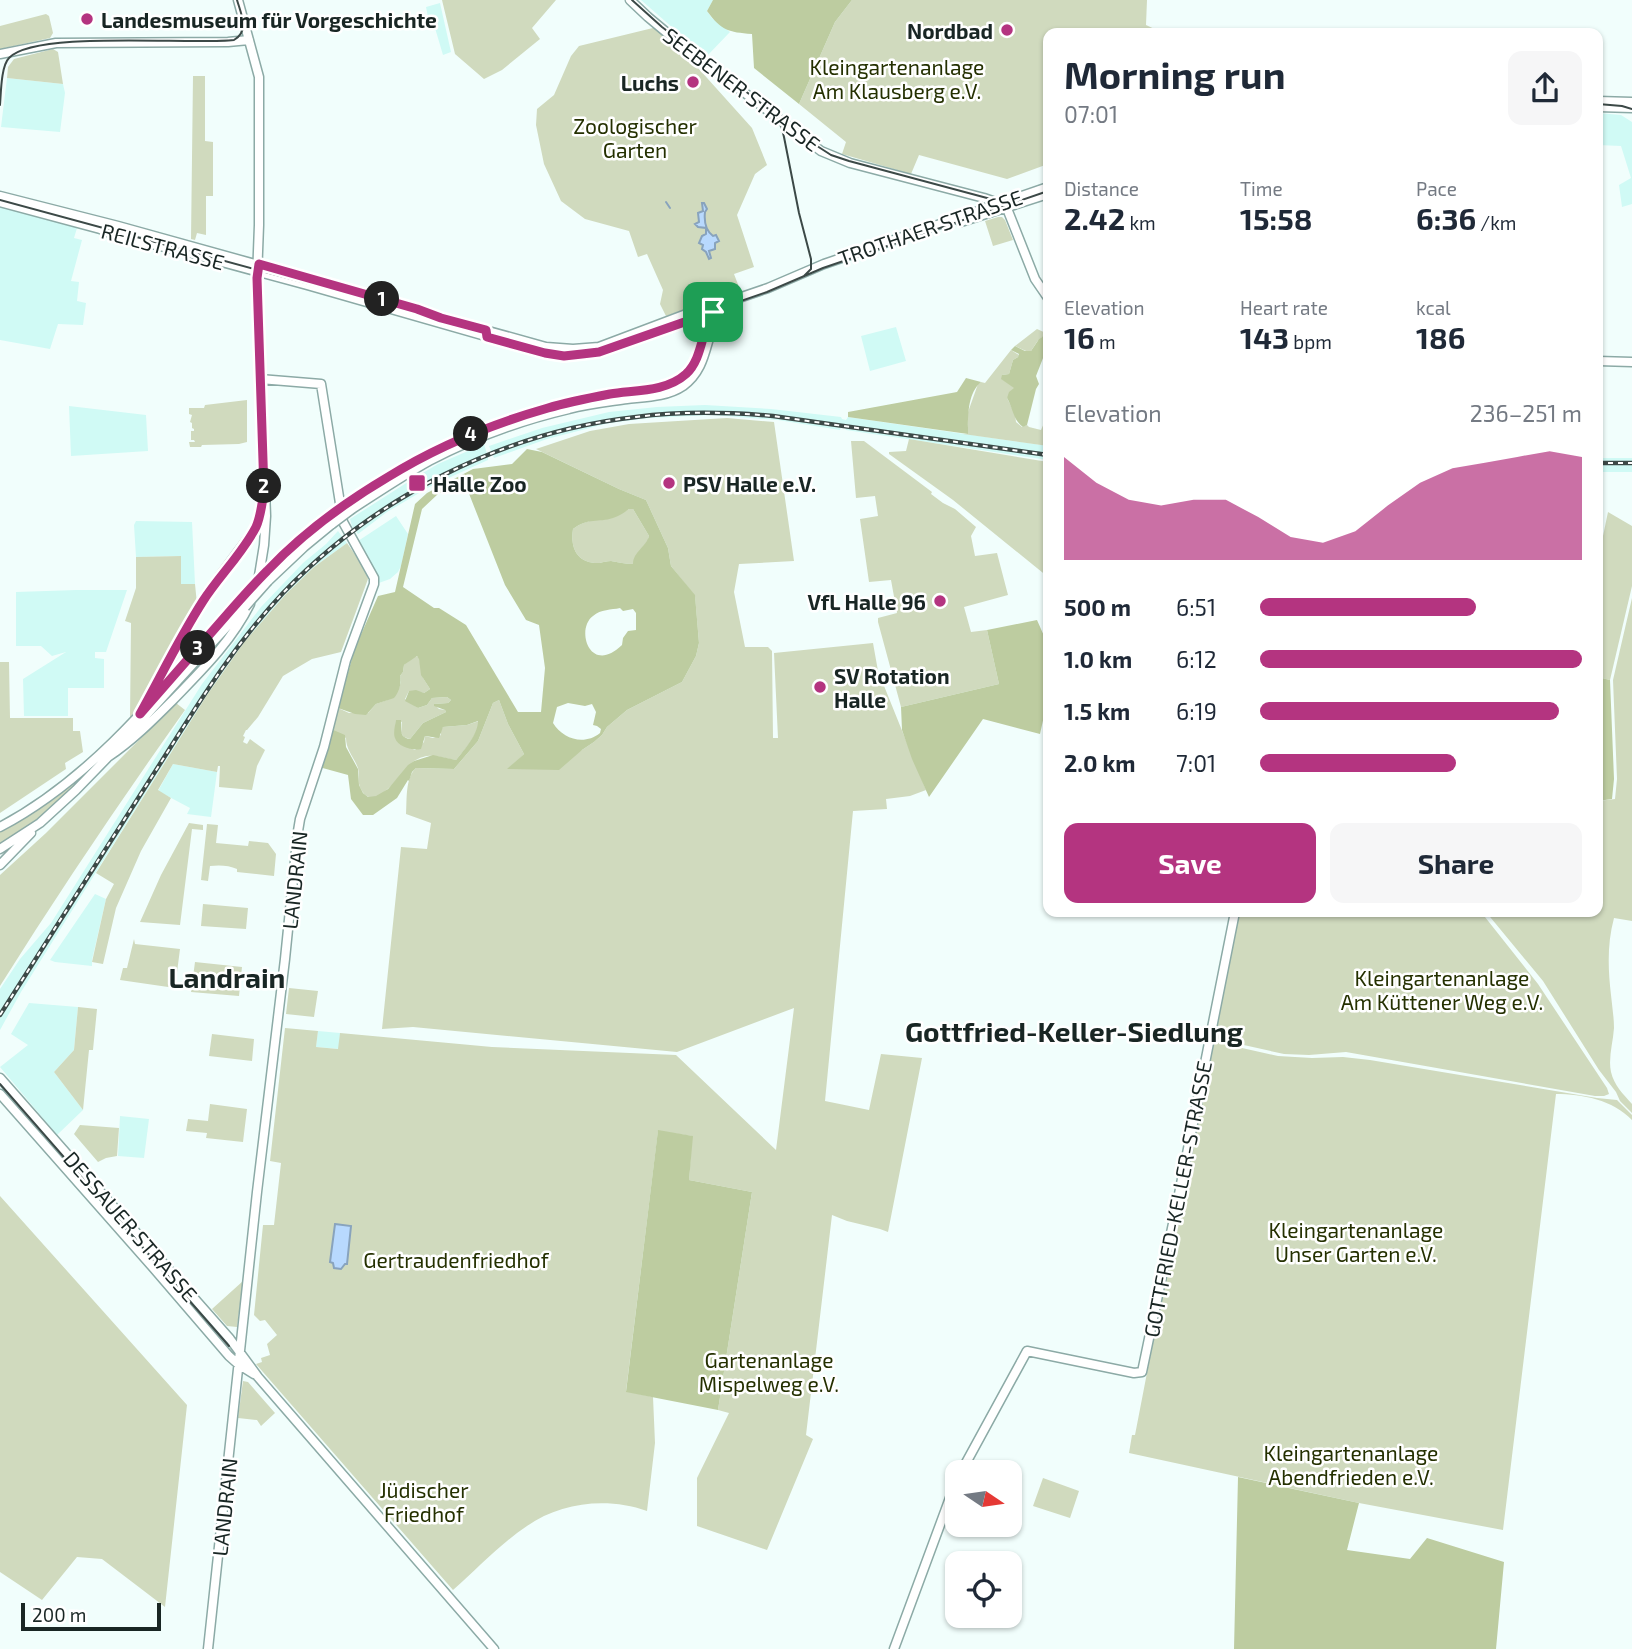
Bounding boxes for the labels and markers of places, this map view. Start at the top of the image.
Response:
place label: Landesmuseum für Vorgeschichte [101,7,437,32]
marker: Landesmuseum für Vorgeschichte [79,11,95,27]
place label: Nordbad [907,18,993,43]
marker: Nordbad [999,22,1015,38]
place label: Luchs [621,70,679,95]
marker: Luchs [685,74,701,90]
pin: 1 [364,282,400,316]
pin [683,282,743,342]
pin: 4 [454,416,489,452]
pin: 2 [246,468,282,504]
place label: Halle Zoo [433,471,527,496]
place label: PSV Halle e.V. [683,471,816,496]
marker: Halle Zoo [407,473,427,493]
marker: PSV Halle e.V. [661,475,677,491]
place label: VfL Halle 96 [807,589,926,614]
marker: VfL Halle 96 [932,593,948,609]
pin: 3 [180,630,216,666]
place label: SV Rotation Halle [834,663,950,712]
marker: SV Rotation Halle [812,679,828,695]

